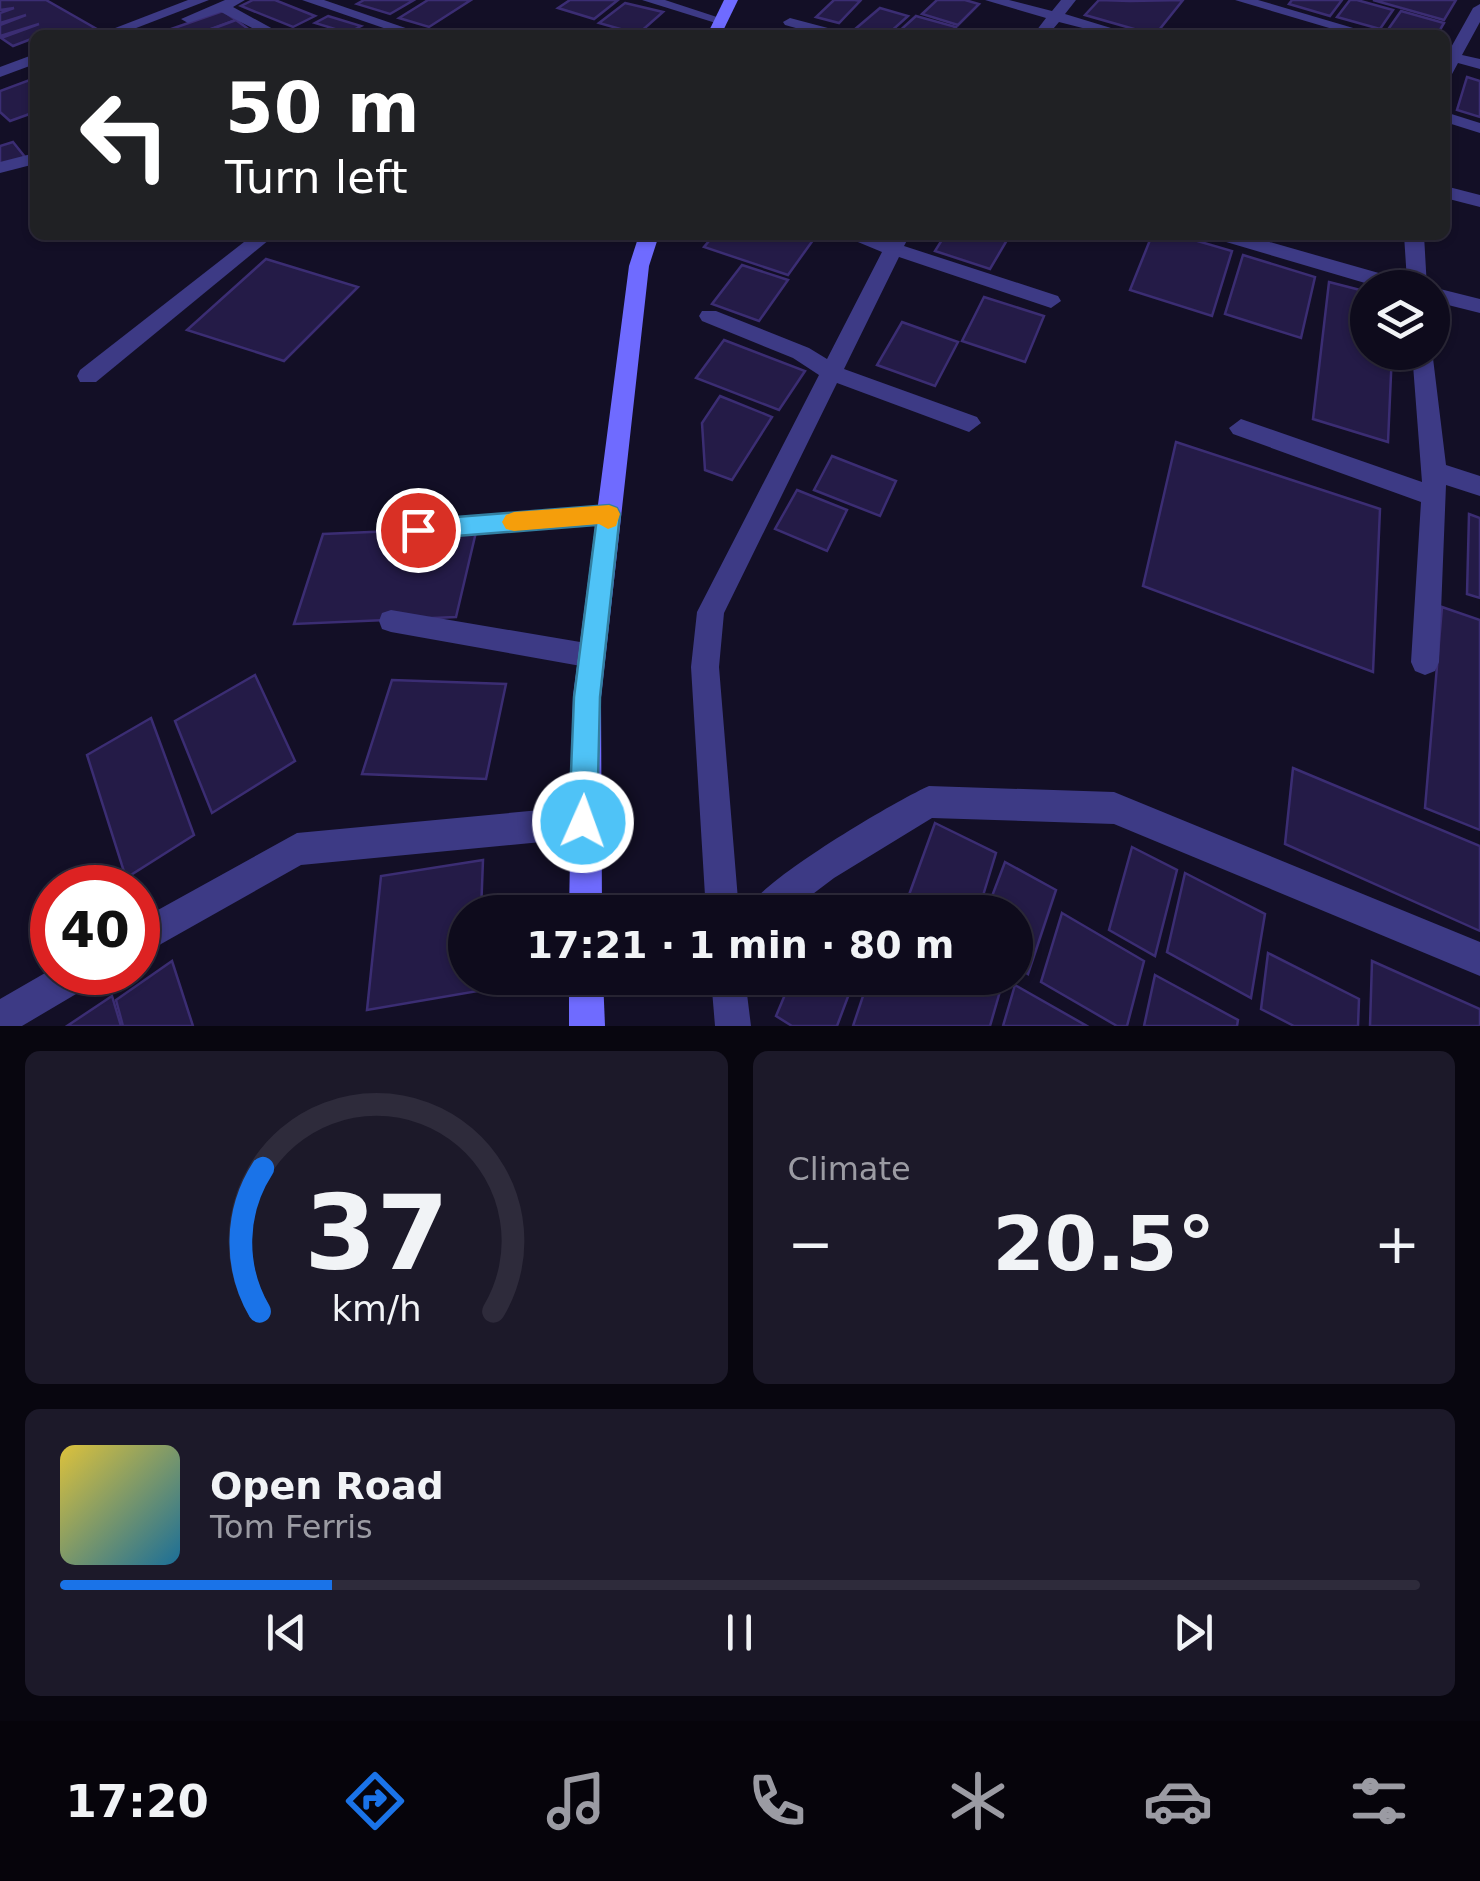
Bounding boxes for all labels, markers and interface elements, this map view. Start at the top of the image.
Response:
text: 50 m [225,67,420,149]
icon: left [60,70,190,200]
text: Turn left [225,151,408,204]
map controls [1350,270,1450,370]
button: layers [1350,270,1450,370]
pin [376,488,461,573]
icon: arrive [391,503,446,558]
position arrow [531,770,635,874]
speed limit sign: 40 [30,865,160,995]
text: 17:21 · 1 min · 80 m [527,923,954,967]
text: Climate [788,1150,911,1188]
text: 37 [304,1172,449,1294]
text: 20.5° [992,1200,1215,1288]
text: − [788,1212,834,1276]
text: + [1374,1212,1420,1276]
text: km/h [331,1288,421,1329]
text: Open Road [210,1464,444,1508]
text: Tom Ferris [210,1508,373,1546]
icon: previous [259,1605,314,1660]
icon: pause [712,1605,767,1660]
icon: next [1166,1605,1221,1660]
icon: directions [340,1766,410,1836]
icon: music [541,1766,611,1836]
icon: phone [742,1766,812,1836]
icon: climate [943,1766,1013,1836]
icon: car [1143,1766,1213,1836]
icon: filters [1344,1766,1414,1836]
text: 17:20 [65,1775,209,1828]

